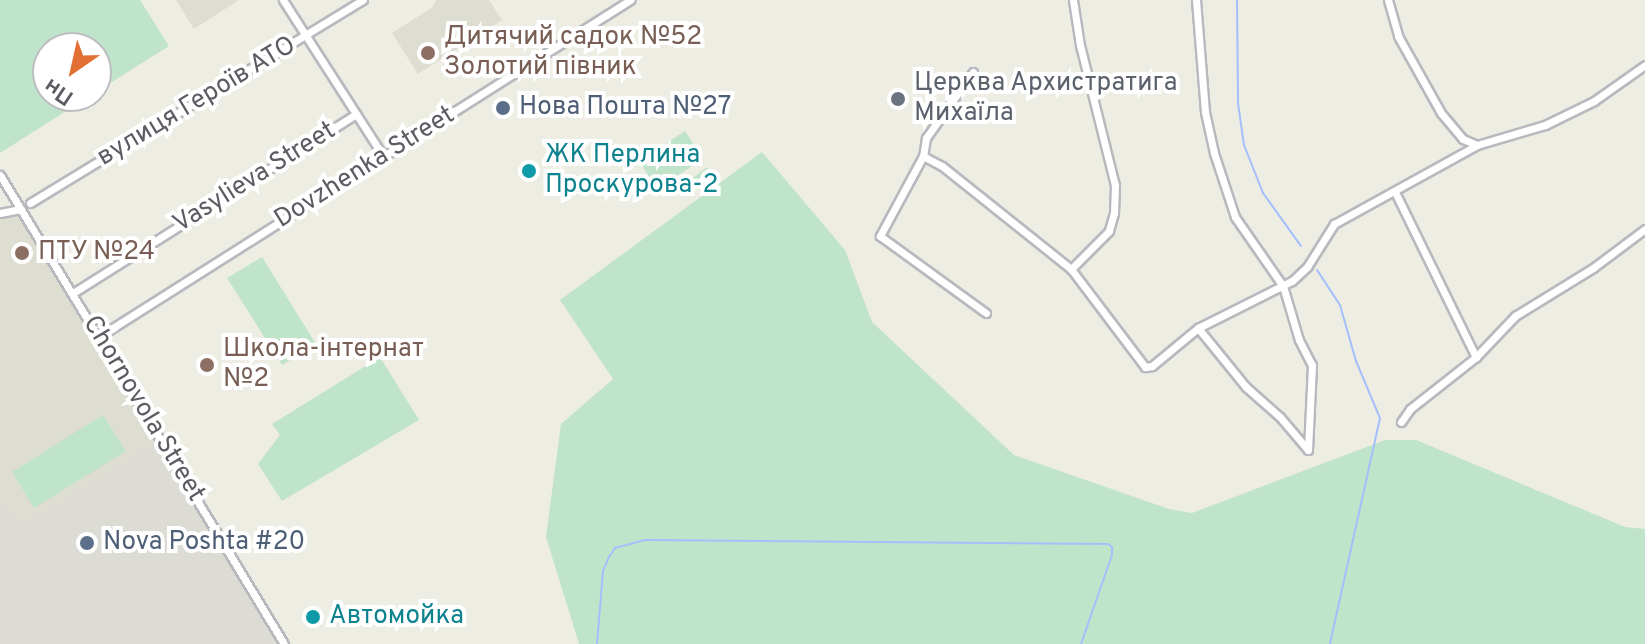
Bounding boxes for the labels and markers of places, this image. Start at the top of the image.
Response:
place label: Дитячий садок №52 Золотий півник [444,22,702,84]
marker: Дитячий садок №52 Золотий півник [419,44,437,62]
place label: Церква Архистратига Михаїла [914,68,1178,130]
marker: Церква Архистратига Михаїла [889,90,907,108]
place label: Нова Пошта №27 [519,92,731,124]
marker: Нова Пошта №27 [494,99,512,117]
place label: ЖК Перлина Проскурова-2 [545,140,718,202]
marker: ЖК Перлина Проскурова-2 [520,162,538,180]
place label: ПТУ №24 [38,237,156,269]
marker: ПТУ №24 [13,244,31,262]
place label: Школа-інтернат №2 [223,334,424,396]
marker: Школа-інтернат №2 [198,356,216,374]
place label: Nova Poshta #20 [103,527,305,559]
marker: Nova Poshta #20 [78,534,96,552]
place label: Автомойка [329,601,464,633]
marker: Автомойка [304,608,322,626]

